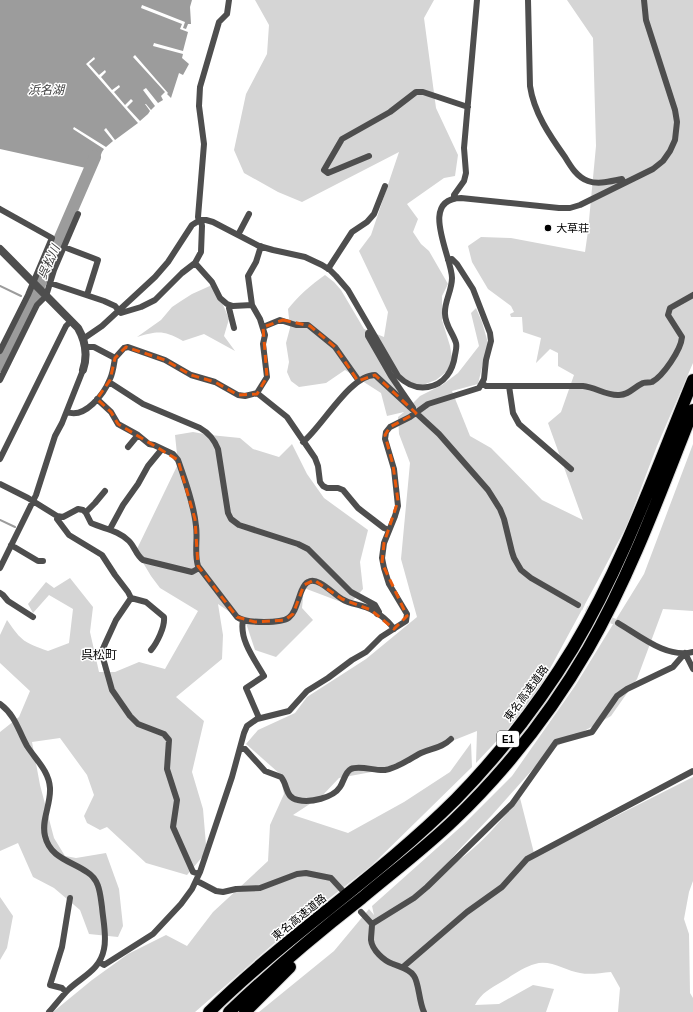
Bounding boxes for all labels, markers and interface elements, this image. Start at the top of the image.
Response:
water label: 浜名湖 [28,83,66,97]
place label: 大草荘 [556,222,589,234]
marker: 大草荘 [543,223,553,233]
water label: 呉松川 [35,241,64,281]
district label: 呉松町 [81,648,117,662]
street label: 東名高速道路 [502,663,550,723]
road number: E1 [497,731,519,747]
street label: 東名高速道路 [270,892,328,942]

